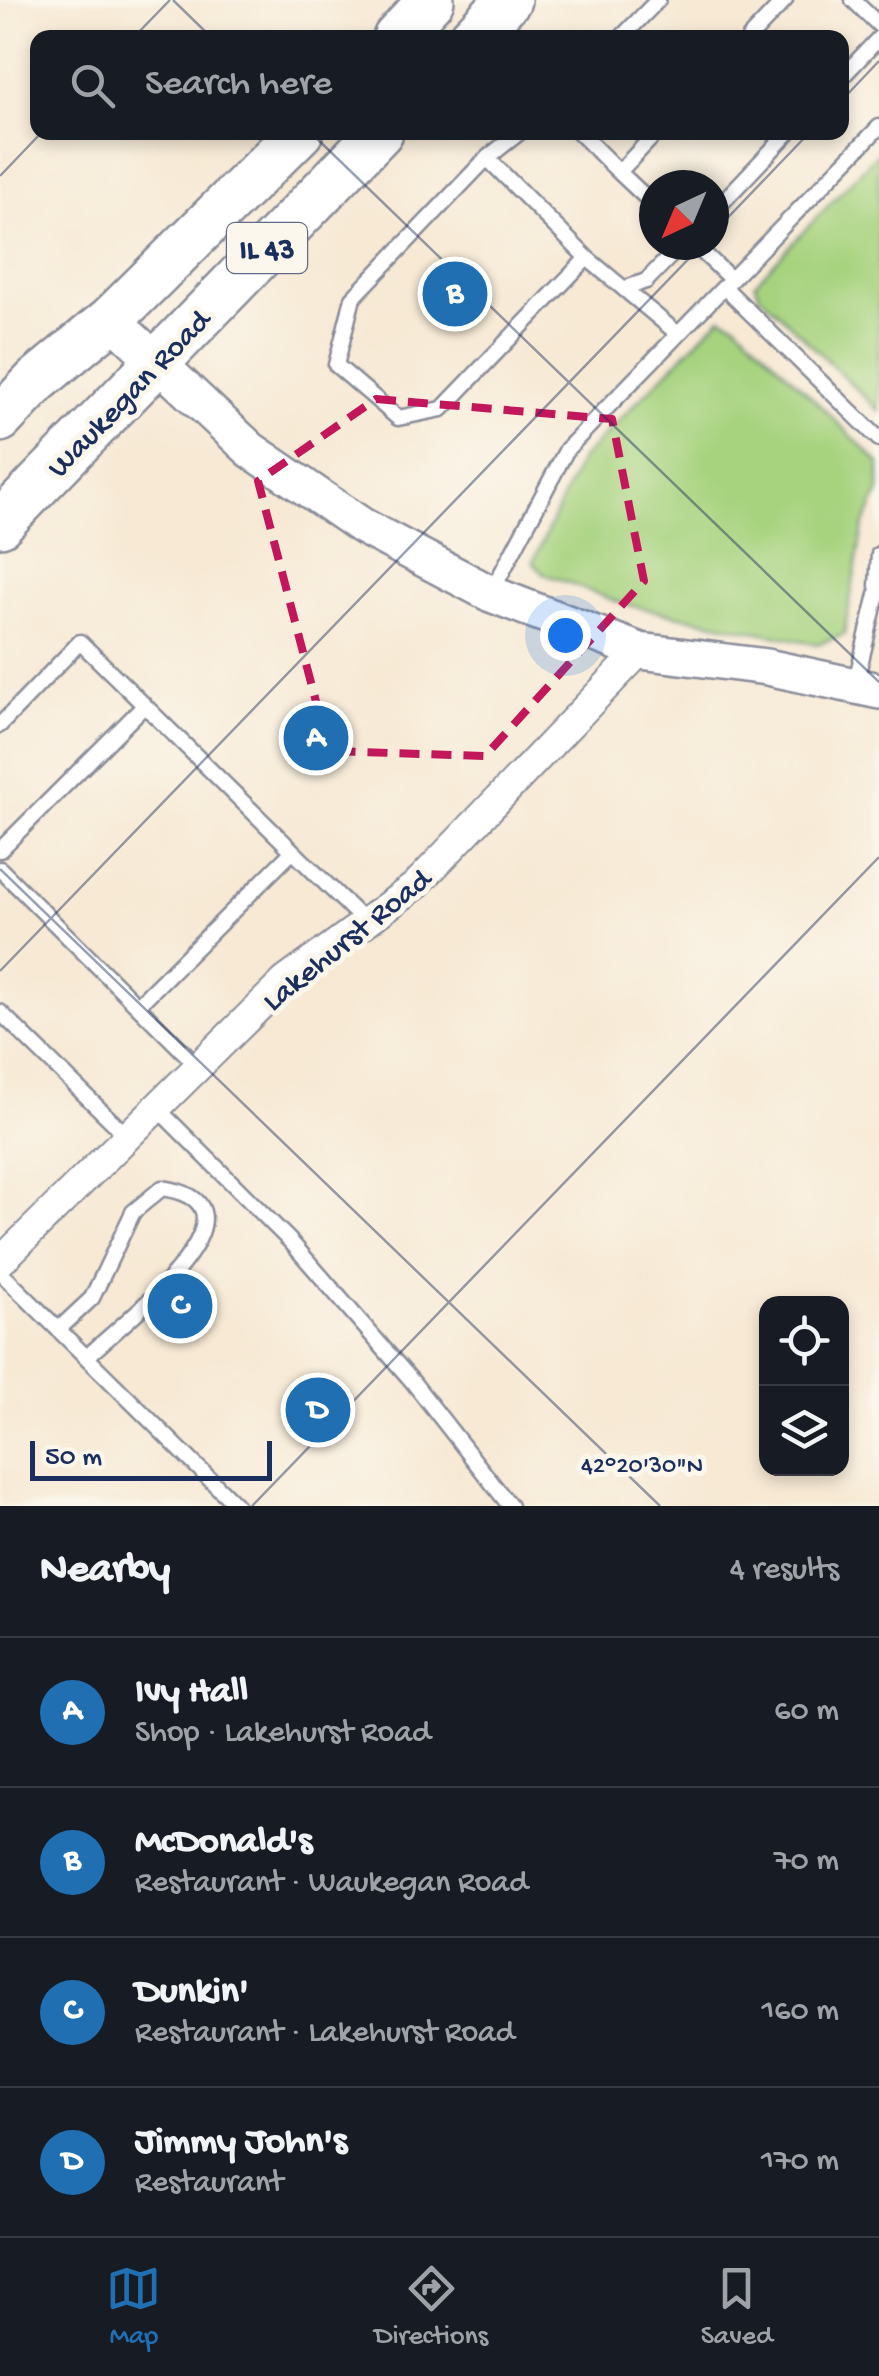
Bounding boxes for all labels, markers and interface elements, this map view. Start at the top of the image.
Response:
search box [30,30,849,140]
icon: search [65,58,120,113]
text: Search here [145,63,332,107]
north arrow [639,170,729,260]
road number: IL 43 [227,223,307,273]
pin: B [422,256,488,332]
street label: Waukegan Road [41,302,222,488]
your location [540,610,591,661]
pin: A [284,700,348,776]
street label: Lakehurst Road [256,861,442,1022]
pin: C [148,1268,212,1344]
map controls [759,1296,849,1476]
button: locate [759,1296,849,1386]
pin: D [286,1372,350,1448]
button: layers [759,1386,849,1476]
scale bar [30,1436,272,1480]
text: 50 m [45,1442,102,1475]
text: 42°20'30"N [581,1453,703,1482]
text: Nearby [40,1547,170,1596]
text: 4 results [730,1552,839,1590]
text: Ivy Hall [135,1671,248,1715]
text: A [63,1693,82,1731]
text: 60 m [774,1693,839,1731]
text: Shop · Lakehurst Road [135,1715,431,1753]
text: McDonald's [135,1821,312,1865]
text: B [64,1843,81,1881]
text: 70 m [774,1843,839,1881]
text: Restaurant · Waukegan Road [135,1865,528,1903]
text: Dunkin' [135,1971,249,2015]
text: C [64,1993,81,2031]
text: 160 m [761,1993,839,2031]
text: Restaurant · Lakehurst Road [135,2015,515,2053]
text: Jimmy John's [135,2121,347,2165]
text: D [62,2143,83,2181]
text: 170 m [761,2143,839,2181]
text: Restaurant [135,2165,283,2203]
tab: Map [106,2261,161,2354]
tab: Directions [374,2261,488,2354]
tab: Saved [701,2261,773,2354]

